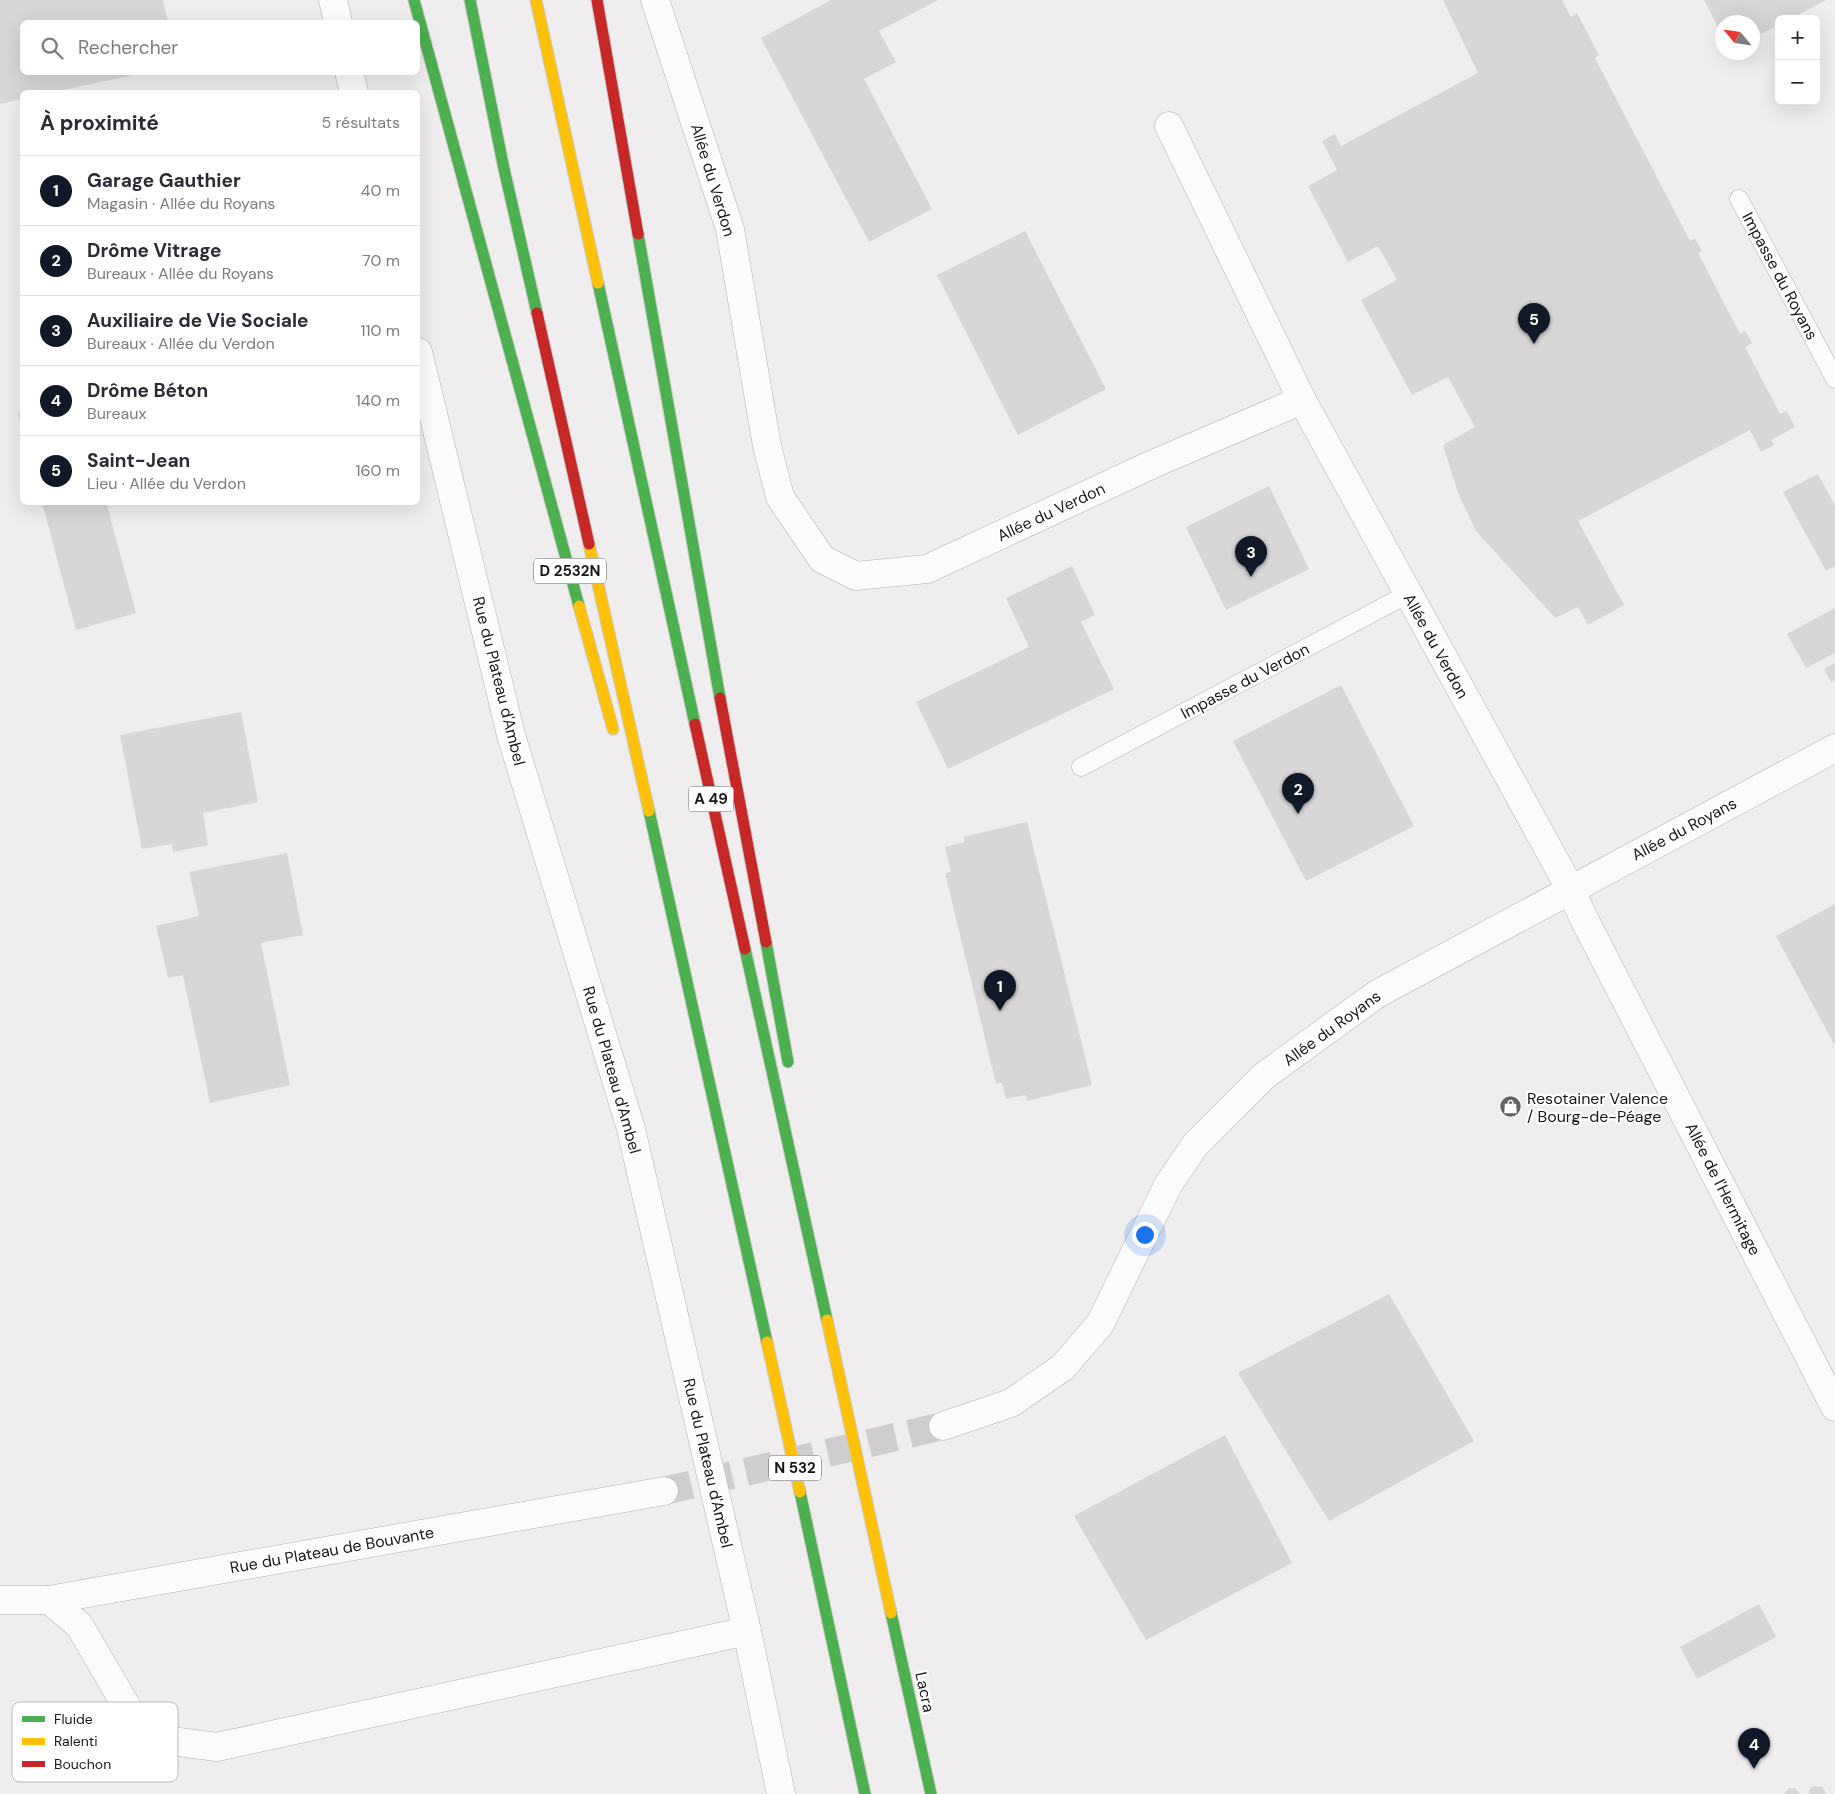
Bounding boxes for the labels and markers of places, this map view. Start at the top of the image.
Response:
pin: 5 [1518,303,1550,344]
pin: 3 [1235,536,1267,577]
pin: 2 [1282,773,1314,814]
pin: 1 [984,970,1016,1011]
place label: Resotainer Valence / Bourg-de-Péage [1527,1088,1668,1127]
shop icon: Resotainer Valence / Bourg-de-Péage [1499,1095,1523,1119]
pin: 4 [1738,1728,1770,1769]

